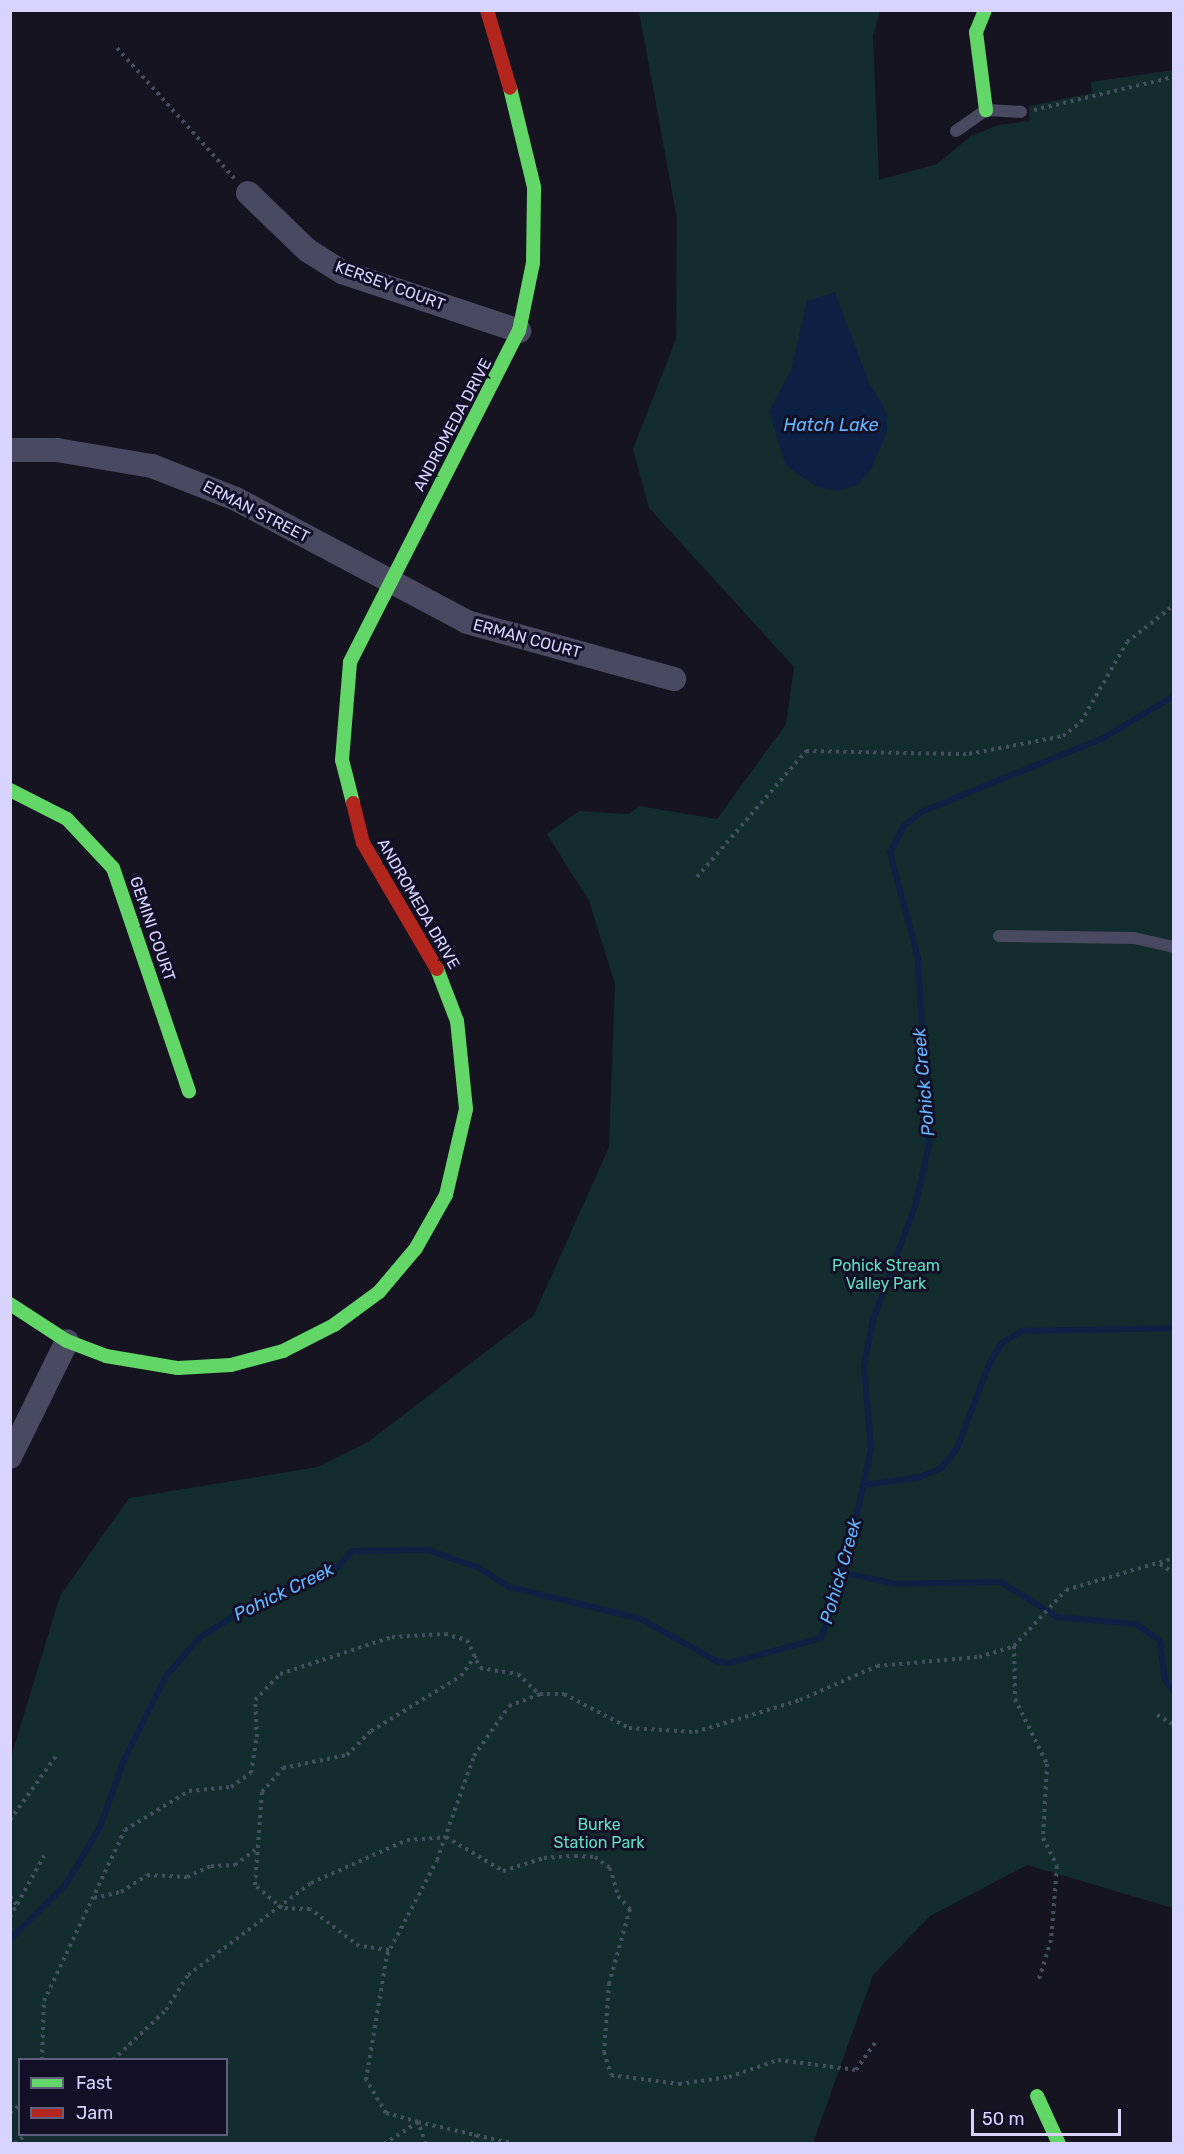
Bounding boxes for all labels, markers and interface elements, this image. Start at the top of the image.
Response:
street label: KERSEY COURT [332,257,448,315]
street label: ANDROMEDA DRIVE [410,355,496,495]
water label: Hatch Lake [783,414,879,436]
street label: ERMAN STREET [200,477,312,547]
street label: ERMAN COURT [471,615,583,663]
street label: ANDROMEDA DRIVE [373,835,463,973]
street label: GEMINI COURT [125,874,179,984]
water label: Pohick Creek [908,1027,940,1137]
park label: Pohick Stream Valley Park [832,1256,940,1294]
water label: Pohick Creek [816,1516,866,1626]
water label: Pohick Creek [230,1558,338,1626]
park label: Burke Station Park [553,1815,645,1853]
legend [18,2058,228,2136]
text: Fast [76,2072,112,2094]
scale bar [974,2097,1124,2135]
text: Jam [76,2102,113,2124]
text: 50 m [982,2108,1025,2130]

